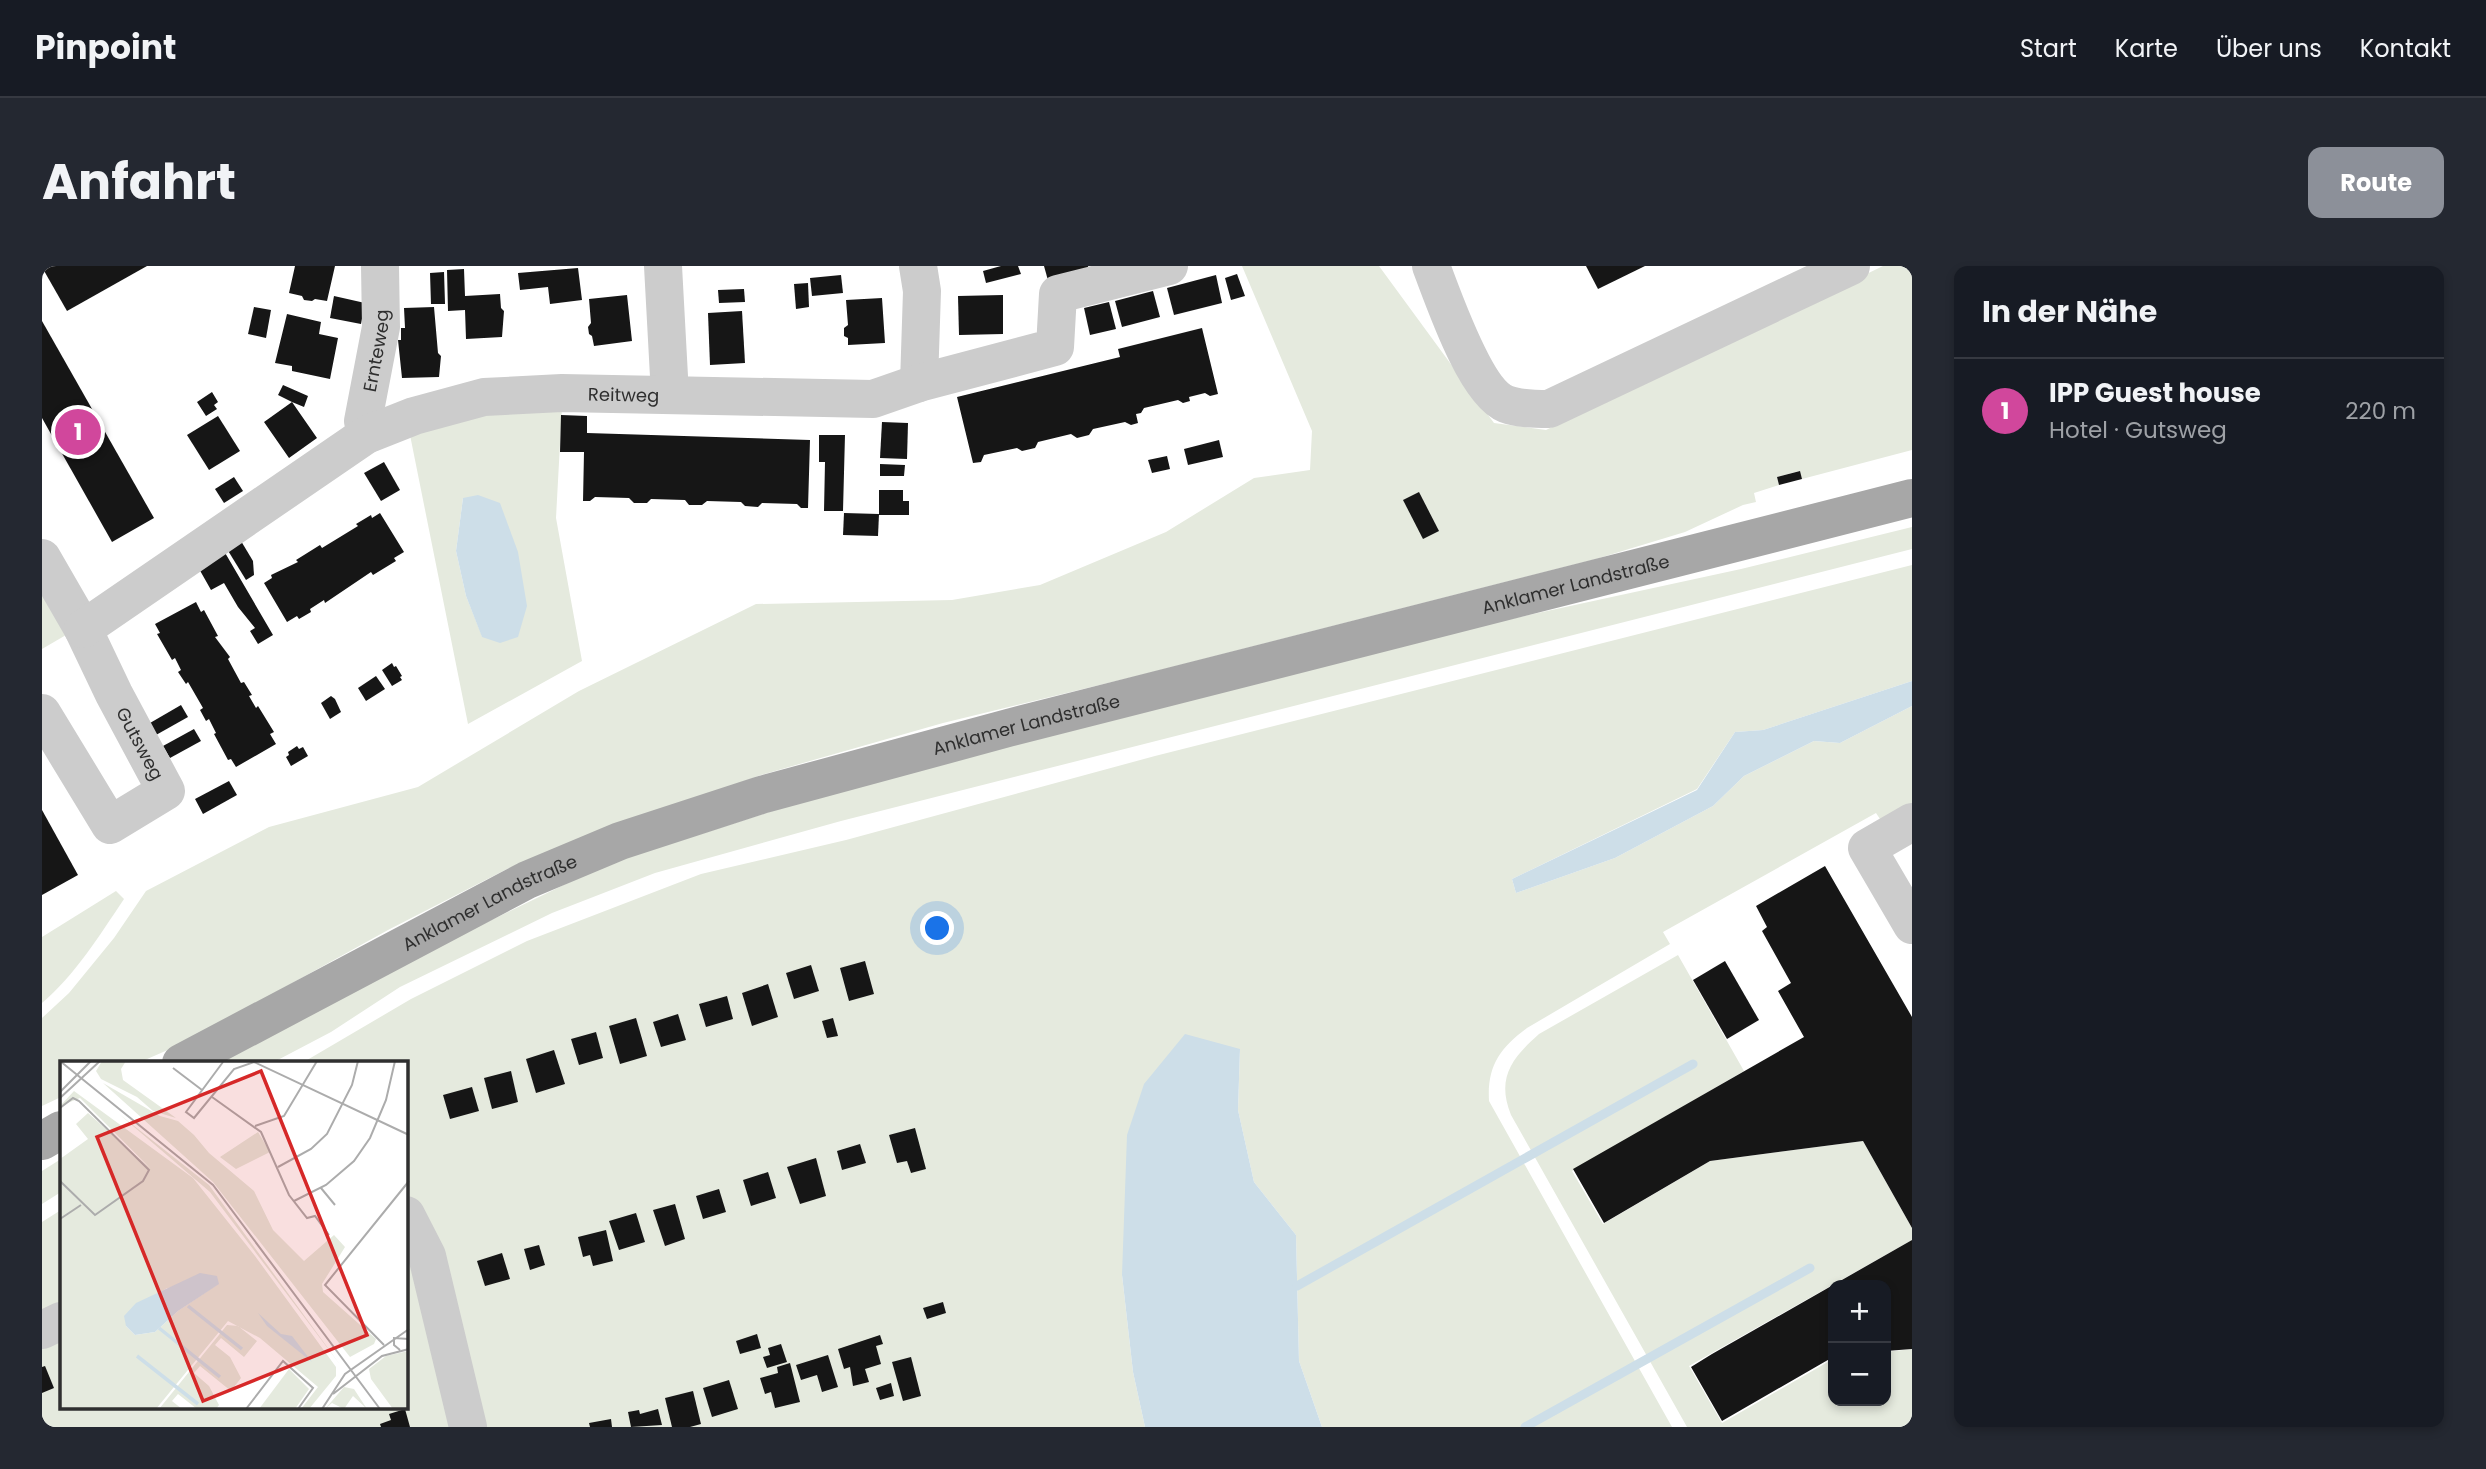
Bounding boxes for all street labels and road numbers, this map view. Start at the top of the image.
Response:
street label: Ernteweg [356,309,394,394]
street label: Reitweg [588,381,659,407]
street label: Anklamer Landstraße [1479,548,1672,620]
street label: Anklamer Landstraße [930,688,1122,760]
street label: Gutsweg [111,702,170,784]
street label: Anklamer Landstraße [398,848,581,956]

